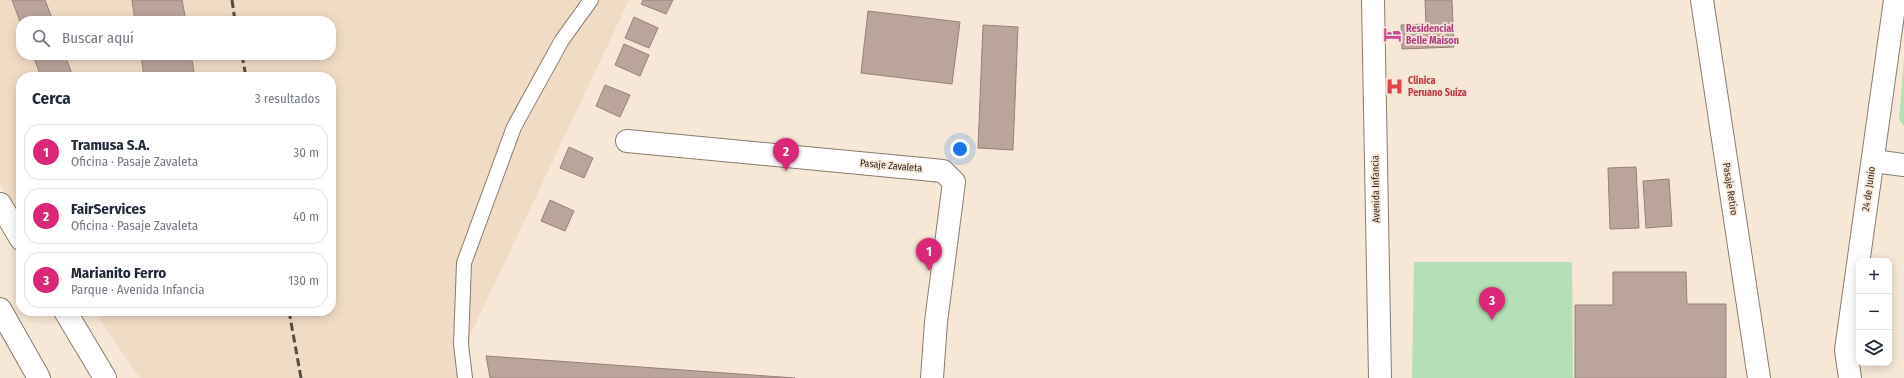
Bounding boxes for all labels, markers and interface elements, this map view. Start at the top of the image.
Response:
search box [16,16,336,60]
place label: Residencial Belle Maison [1406,23,1459,47]
hotel icon: Residencial Belle Maison [1383,25,1403,45]
icon: search [30,27,52,49]
text: Buscar aquí [62,29,134,47]
place label: Clinica Peruano Suiza [1408,75,1467,99]
hospital icon: Clinica Peruano Suiza [1385,77,1405,97]
text: Cerca [32,88,71,109]
text: 3 resultados [255,91,320,106]
text: Tramusa S.A. [71,136,150,154]
pin: 2 [773,138,799,171]
your location [950,139,970,159]
text: 1 [43,145,49,160]
text: 30 m [293,145,319,160]
text: Oficina · Pasaje Zavaleta [71,154,198,169]
street label: Avenida Infancia [1369,155,1383,223]
street label: Pasaje Zavaleta [859,157,923,175]
street label: Pasaje Retiro [1720,162,1740,216]
street label: 24 de Junio [1860,166,1878,212]
text: FairServices [71,200,146,218]
text: 2 [43,209,49,224]
text: 40 m [293,209,319,224]
text: Oficina · Pasaje Zavaleta [71,218,198,233]
pin: 1 [916,238,942,271]
map controls [1856,258,1892,366]
button: + [1856,258,1892,294]
text: Marianito Ferro [71,264,166,282]
text: 3 [43,273,49,288]
text: 130 m [288,273,319,288]
text: Parque · Avenida Infancia [71,282,205,297]
pin: 3 [1479,287,1505,320]
button: − [1856,294,1892,330]
button: layers [1856,330,1892,366]

